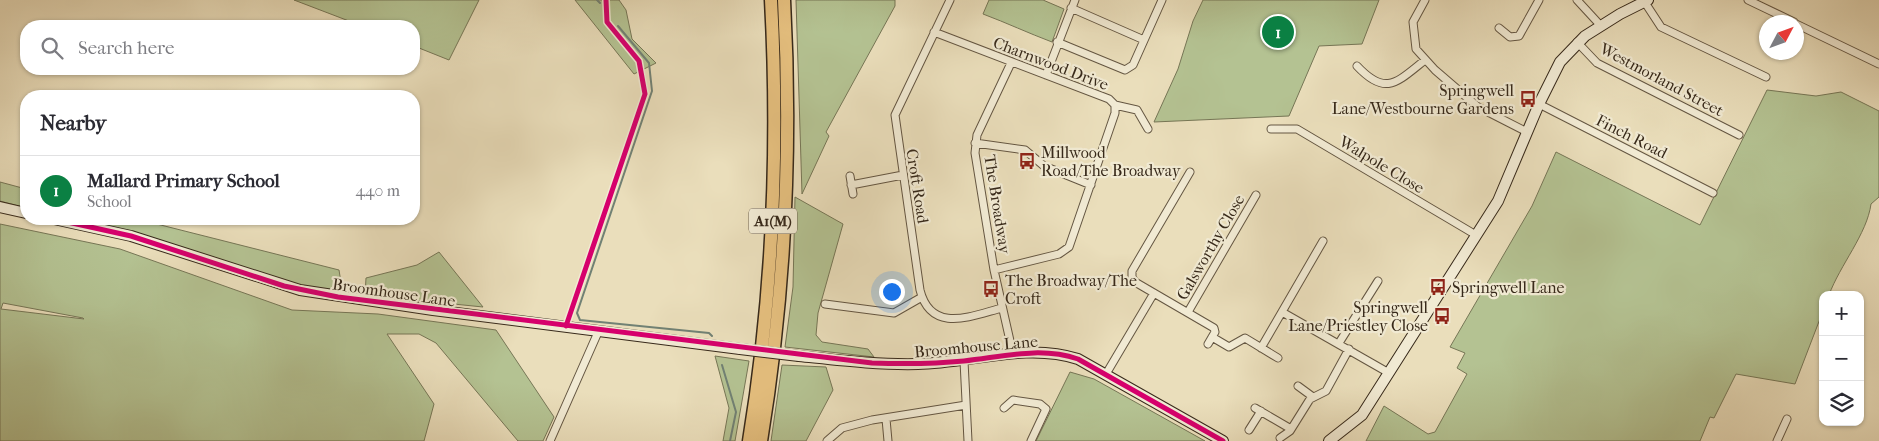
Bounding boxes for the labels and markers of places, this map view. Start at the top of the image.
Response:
pin: 1 [1262,13,1294,51]
place label: Springwell Lane/Westbourne Gardens [1332,81,1515,118]
bus stop icon: Springwell Lane/Westbourne Gardens [1518,89,1538,109]
place label: Millwood Road/The Broadway [1041,143,1181,180]
bus stop icon: Millwood Road/The Broadway [1017,151,1037,171]
place label: The Broadway/The Croft [1005,271,1137,308]
bus stop icon: Springwell Lane [1428,277,1448,297]
place label: Springwell Lane [1452,278,1565,297]
bus stop icon: The Broadway/The Croft [981,279,1001,299]
place label: Springwell Lane/Priestley Close [1288,298,1429,335]
bus stop icon: Springwell Lane/Priestley Close [1432,306,1452,326]

